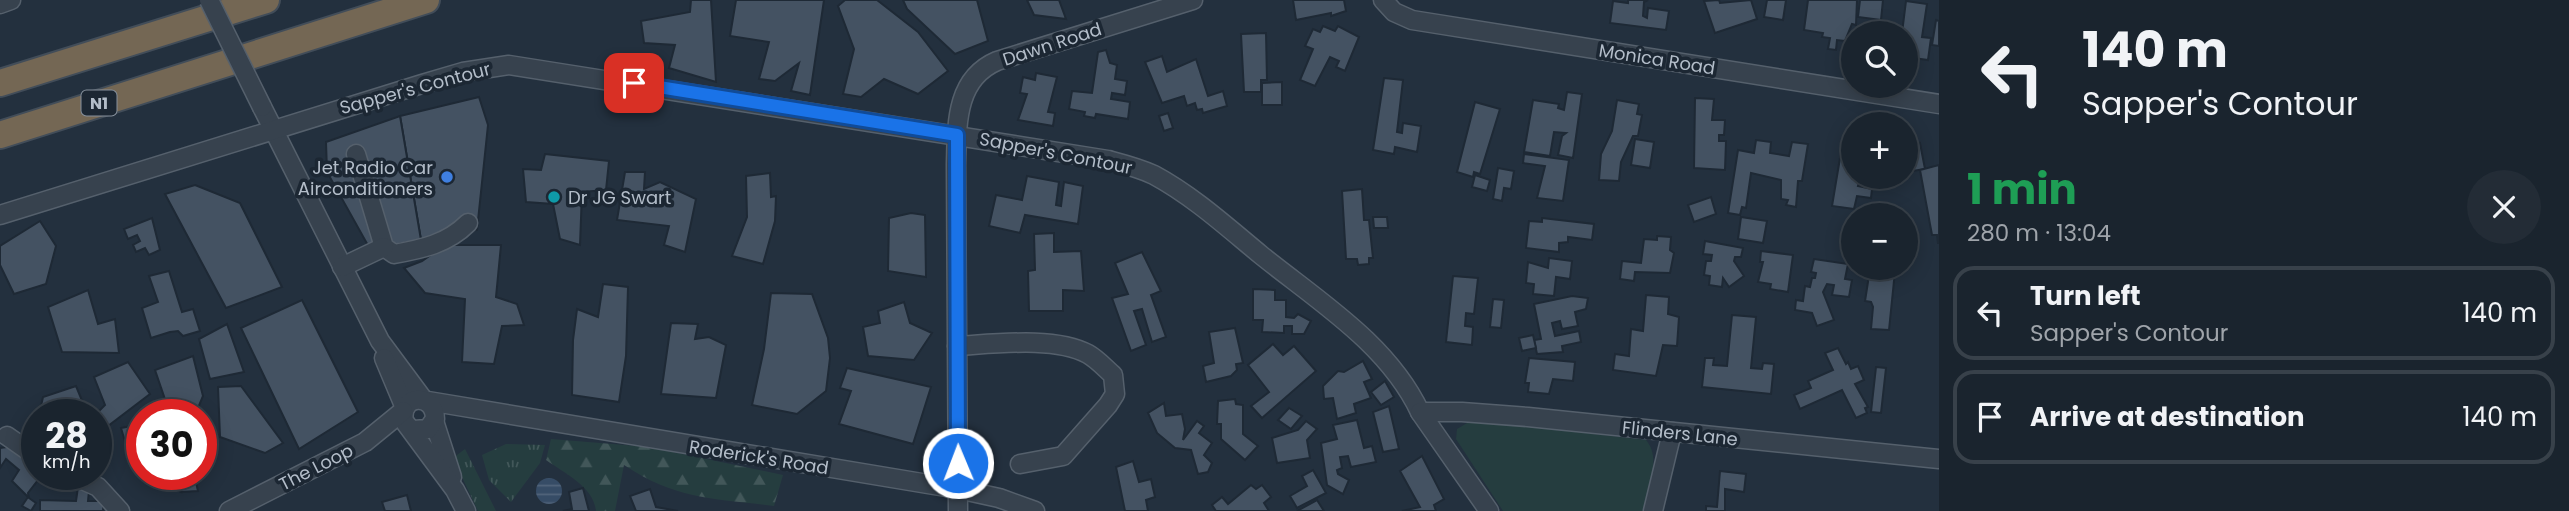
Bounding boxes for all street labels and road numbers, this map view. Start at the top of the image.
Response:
street label: Dawn Road [999,16,1105,72]
street label: Monica Road [1597,37,1717,81]
street label: Sapper's Contour [337,56,493,120]
road number: N1 [82,90,116,116]
street label: Sapper's Contour [977,126,1135,180]
street label: Flinders Lane [1621,414,1739,452]
street label: Roderick's Road [687,434,831,480]
street label: The Loop [275,438,357,496]

